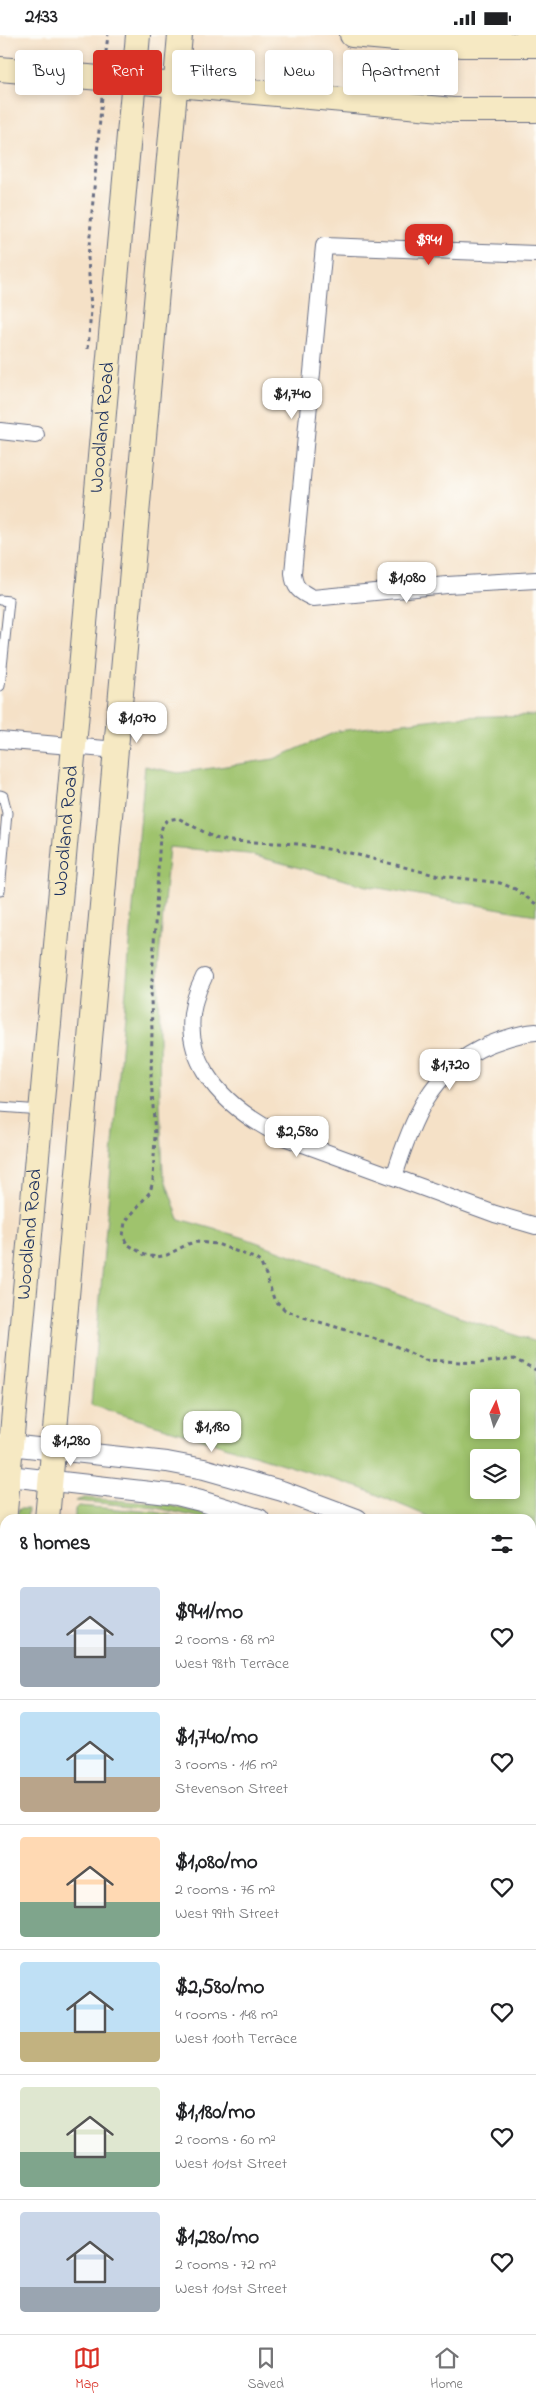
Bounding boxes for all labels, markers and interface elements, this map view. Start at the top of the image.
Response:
text: 21:33 [25,4,58,31]
chip: Buy [15,50,83,95]
chip: Rent [93,50,162,95]
chip: Filters [172,50,255,95]
chip: New [265,50,333,95]
chip: Apartment [343,50,458,95]
pin: $941 [399,223,459,266]
text: $941 [416,228,442,252]
street label: Woodland Road [82,361,123,494]
pin: $1,740 [251,377,333,420]
text: $1,740 [273,382,311,406]
pin: $1,080 [366,561,448,604]
text: $1,080 [388,566,426,590]
pin: $1,070 [96,701,178,744]
text: $1,070 [118,706,156,730]
street label: Woodland Road [46,764,87,898]
pin: $1,720 [409,1049,491,1091]
text: $1,720 [431,1053,469,1077]
pin: $2,580 [256,1115,338,1158]
text: $2,580 [276,1120,318,1144]
street label: Woodland Road [10,1168,50,1301]
north arrow [470,1389,520,1439]
map controls [470,1389,520,1499]
pin: $1,180 [171,1411,253,1453]
text: $1,180 [194,1415,230,1439]
pin: $1,280 [30,1425,112,1467]
text: $1,280 [52,1429,90,1453]
button: layers [470,1449,520,1499]
text: 8 homes [20,1529,90,1559]
icon: filters [488,1530,516,1558]
text: $941/mo [175,1598,243,1628]
icon: home [60,1607,120,1667]
icon: heart [488,1623,516,1651]
text: 2 rooms · 68 m² [175,1628,275,1652]
text: West 98th Terrace [175,1652,289,1676]
text: $1,740/mo [175,1723,258,1753]
icon: home [60,1732,120,1792]
icon: heart [488,1748,516,1776]
text: 3 rooms · 116 m² [175,1753,278,1777]
text: Stevenson Street [175,1777,288,1801]
text: $1,080/mo [175,1848,258,1878]
icon: home [60,1857,120,1917]
icon: heart [488,1873,516,1901]
text: 2 rooms · 76 m² [175,1878,275,1902]
text: West 99th Street [175,1902,279,1926]
text: $2,580/mo [175,1973,264,2003]
icon: home [60,1982,120,2042]
icon: heart [488,1998,516,2026]
text: 4 rooms · 148 m² [175,2003,278,2027]
text: West 100th Terrace [175,2027,297,2051]
text: $1,180/mo [175,2098,255,2128]
icon: home [60,2107,120,2167]
icon: heart [488,2123,516,2151]
text: 2 rooms · 60 m² [175,2128,276,2152]
text: West 101st Street [175,2152,287,2176]
text: $1,280/mo [175,2223,259,2253]
icon: home [60,2232,120,2292]
icon: heart [488,2248,516,2276]
text: 2 rooms · 72 m² [175,2253,276,2277]
text: West 101st Street [175,2277,287,2301]
tab: Map [73,2344,101,2395]
tab: Saved [247,2344,284,2395]
tab: Home [430,2344,463,2395]

